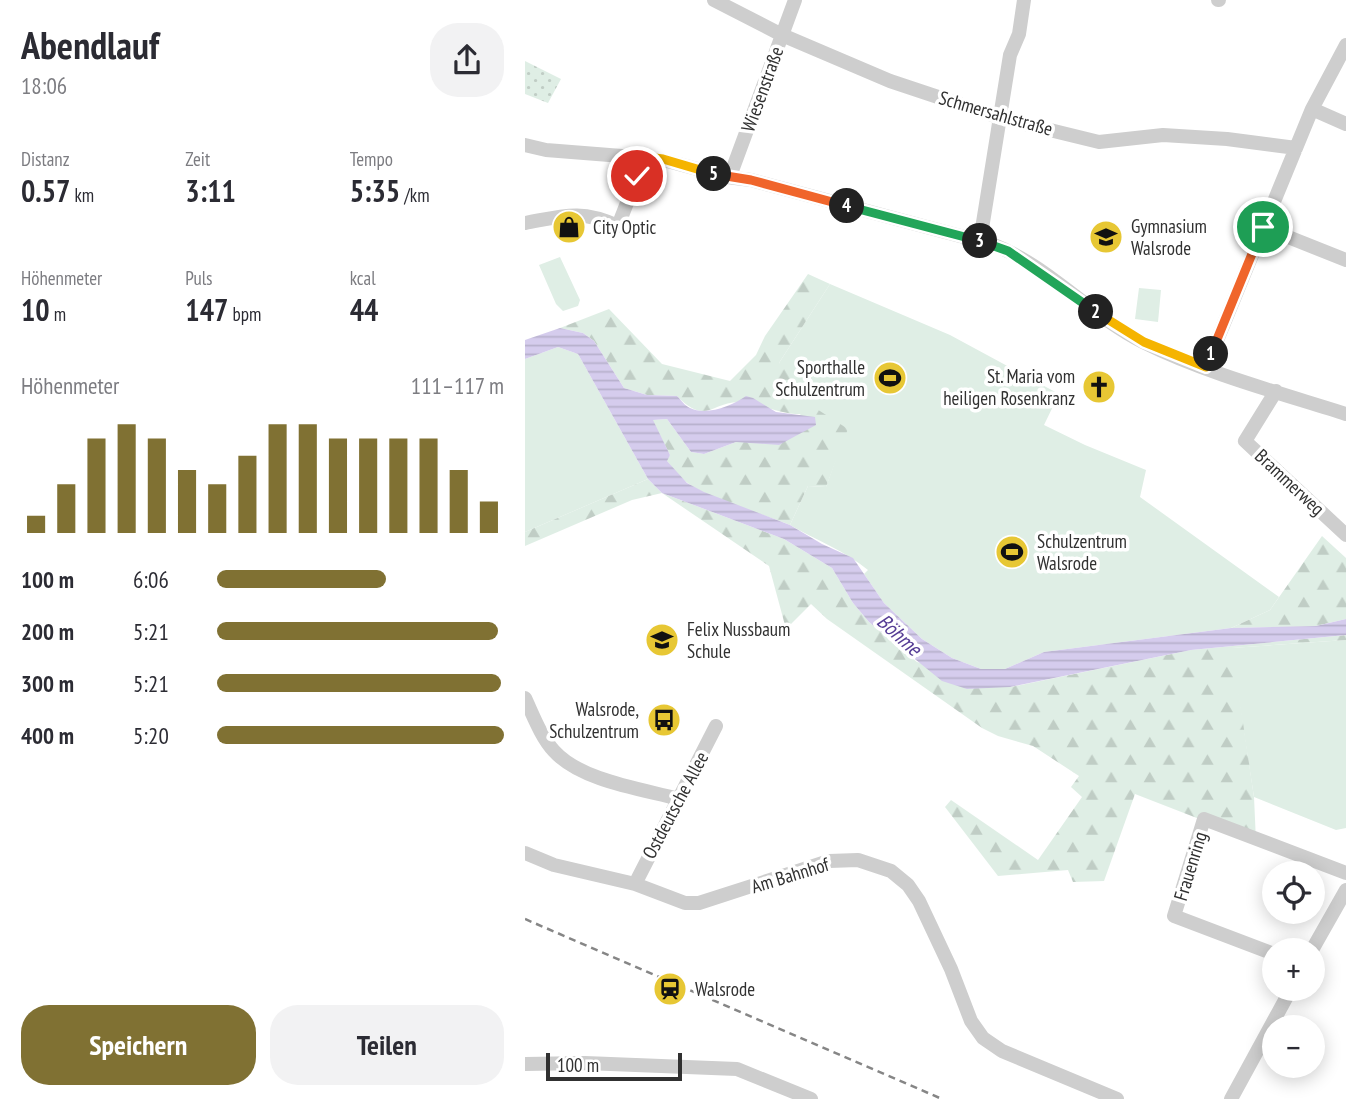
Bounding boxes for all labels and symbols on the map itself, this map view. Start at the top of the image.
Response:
street label: Wiesenstraße [736,43,789,135]
street label: Schmersahlstraße [936,85,1056,141]
pin [607,146,667,206]
pin: 5 [697,156,731,192]
pin: 4 [829,188,865,224]
pin [1233,197,1293,257]
shop icon: City Optic [550,208,588,246]
place label: Gymnasium Walsrode [1131,214,1207,260]
place label: City Optic [593,215,657,239]
school or university icon: Gymnasium Walsrode [1087,218,1125,256]
pin: 3 [963,224,997,258]
pin: 2 [1079,294,1113,330]
pin: 1 [1193,336,1229,372]
place label: Sporthalle Schulzentrum [775,355,865,401]
sports icon: Sporthalle Schulzentrum [871,359,909,397]
place label: St. Maria vom heiligen Rosenkranz [943,364,1075,410]
church icon: St. Maria vom heiligen Rosenkranz [1080,368,1118,406]
street label: Brammerweg [1250,444,1330,520]
place label: Schulzentrum Walsrode [1037,529,1127,575]
sports icon: Schulzentrum Walsrode [993,533,1031,571]
water label: Böhme [872,608,928,662]
place label: Felix Nussbaum Schule [687,617,790,663]
school or university icon: Felix Nussbaum Schule [643,621,681,659]
place label: Walsrode, Schulzentrum [549,697,639,743]
bus stop icon: Walsrode, Schulzentrum [645,701,683,739]
street label: Ostdeutsche Allee [637,747,713,863]
street label: Frauenring [1168,829,1212,903]
street label: Am Bahnhof [748,852,833,898]
station icon: Walsrode [651,970,689,1008]
place label: Walsrode [695,977,755,1001]
scale bar [546,1050,683,1082]

